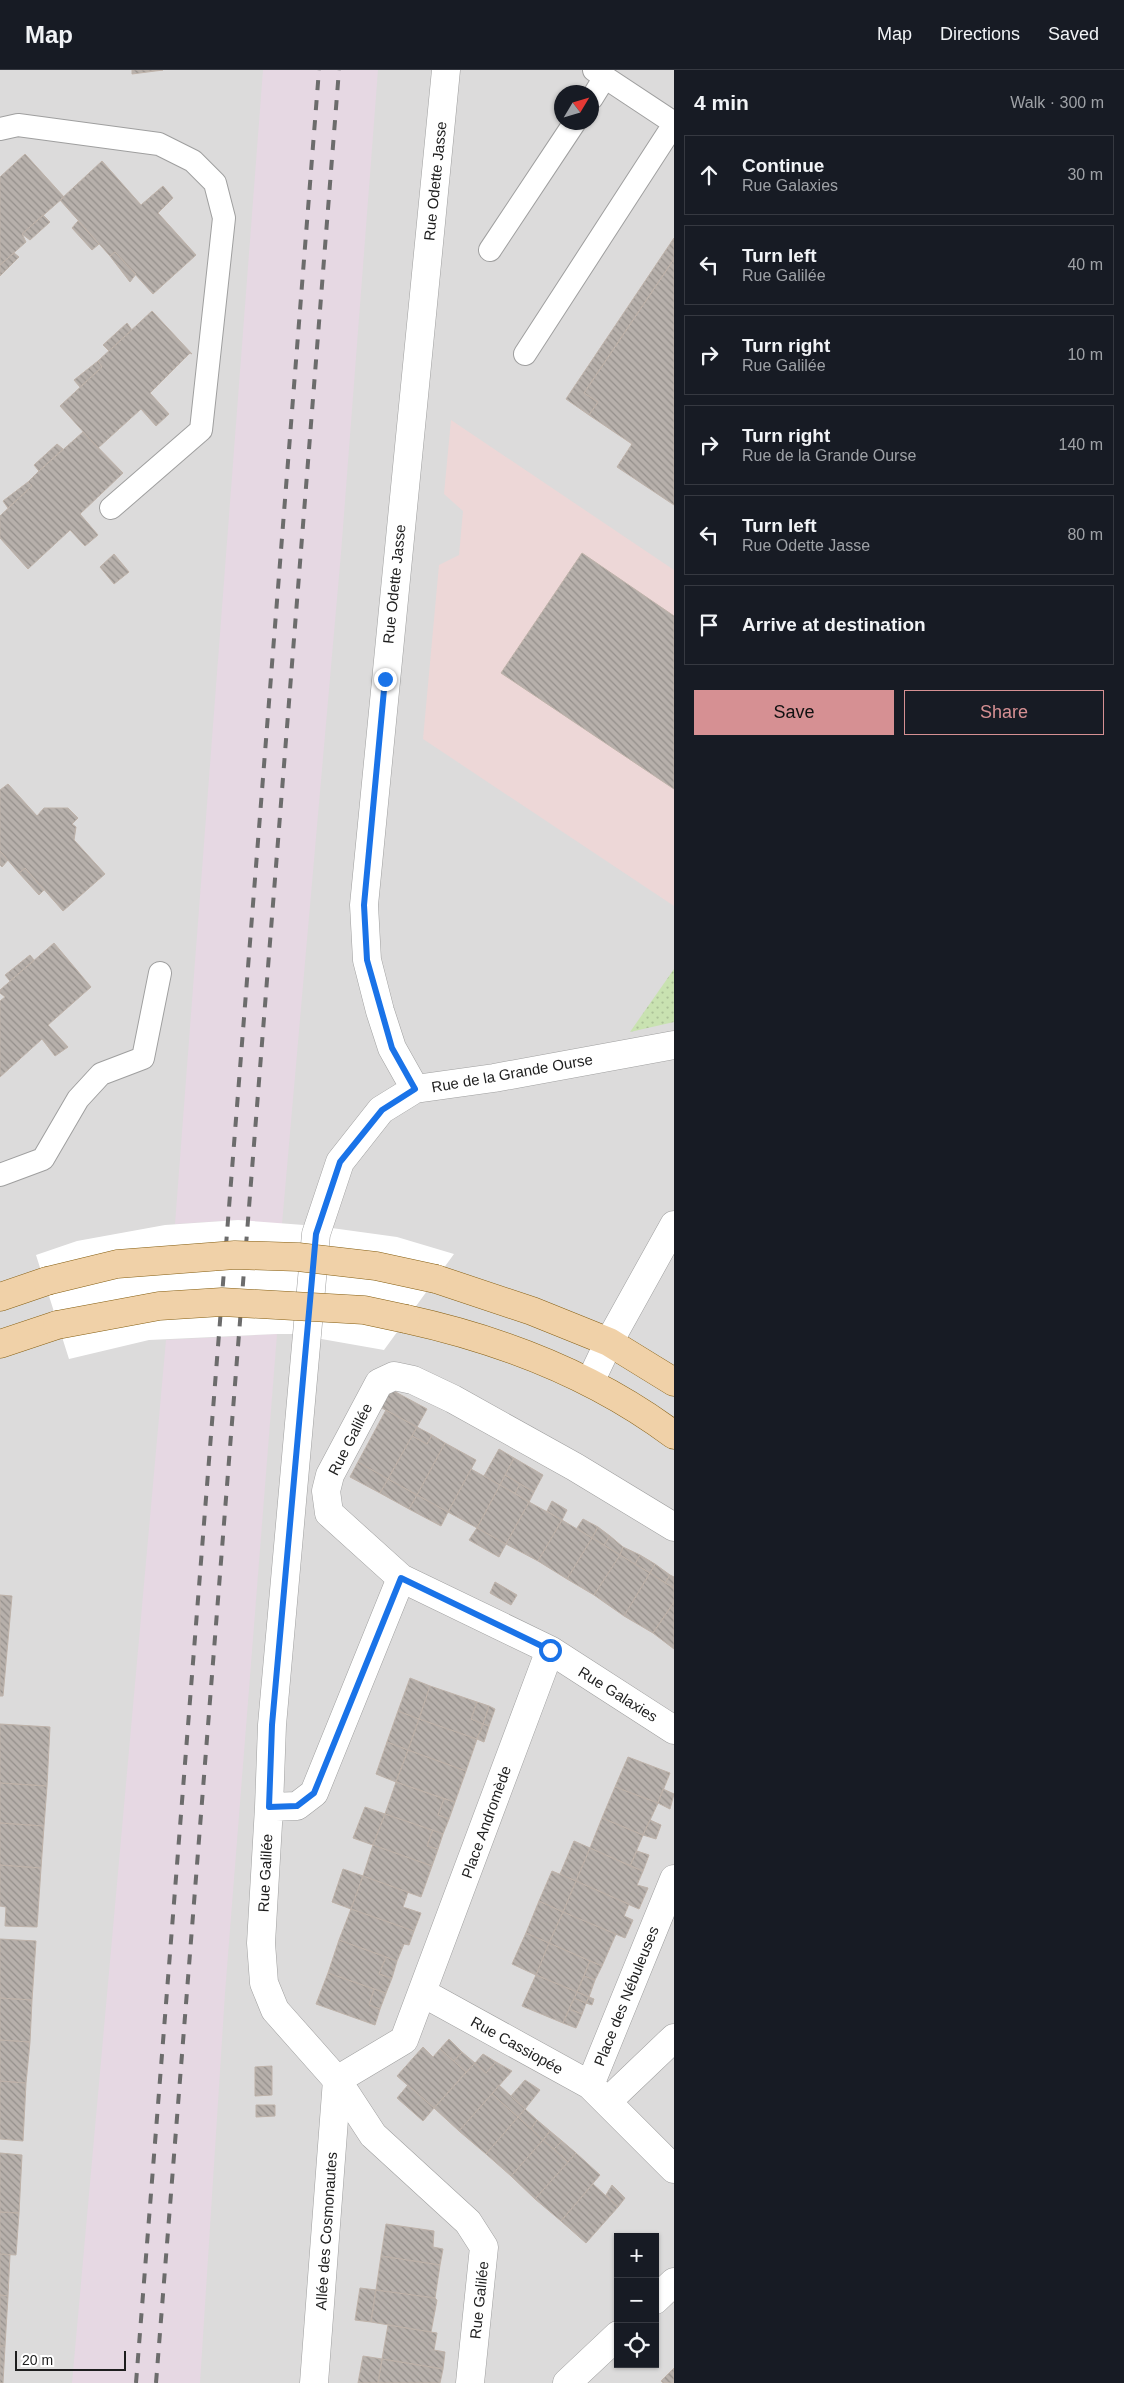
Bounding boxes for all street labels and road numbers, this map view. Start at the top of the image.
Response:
street label: Rue Odette Jasse [420,120,450,242]
street label: Rue Odette Jasse [379,523,409,645]
street label: Rue de la Grande Ourse [430,1050,594,1096]
street label: Rue Galilée [325,1400,375,1478]
street label: Rue Galaxies [575,1663,661,1725]
street label: Place Andromède [458,1763,514,1881]
street label: Rue Galilée [254,1833,276,1913]
street label: Place des Nébuleuses [590,1924,662,2068]
street label: Rue Cassiopée [468,2013,566,2077]
street label: Allée des Cosmonautes [312,2151,340,2311]
street label: Rue Galilée [466,2260,492,2340]

